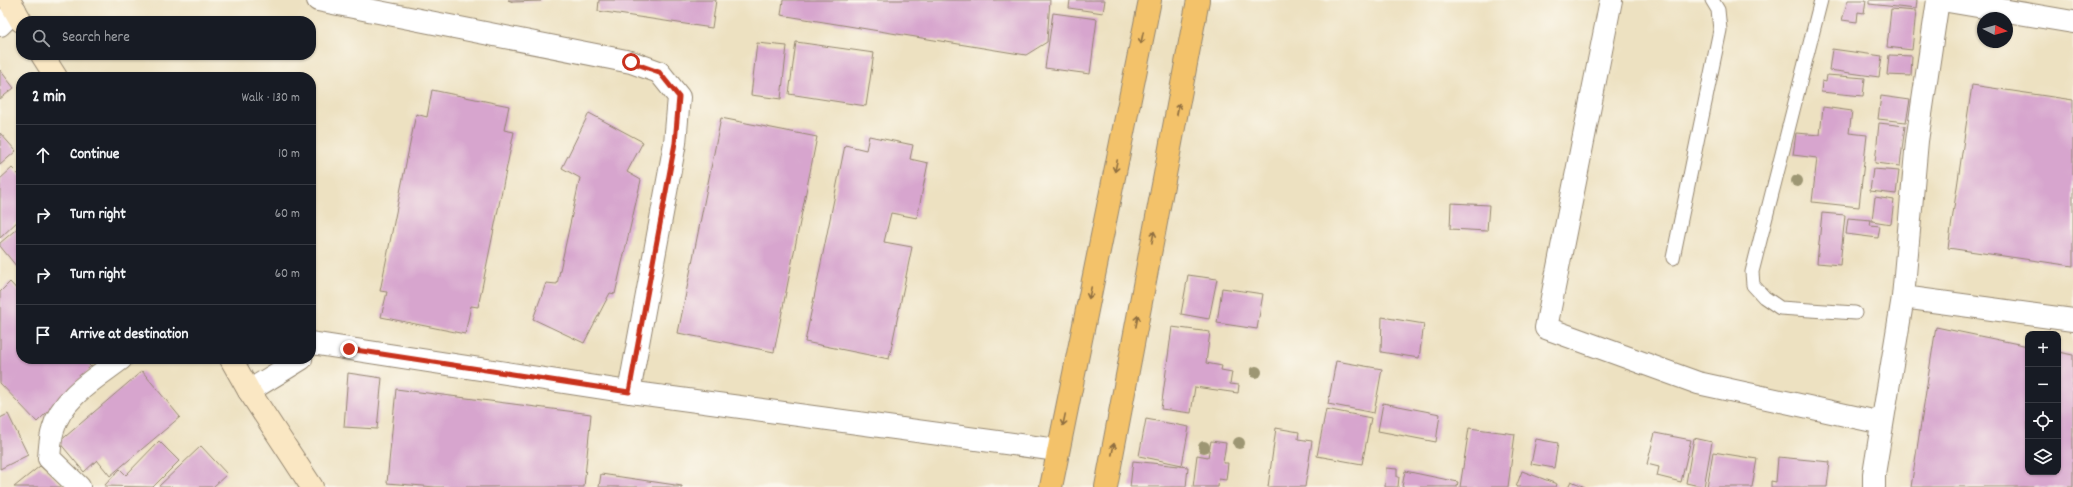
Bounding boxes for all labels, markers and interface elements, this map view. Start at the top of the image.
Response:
north arrow [1977,12,2013,48]
search box [16,16,316,60]
icon: search [30,27,52,49]
text: Search here [62,27,130,49]
one-way arrow [1138,31,1146,44]
route start [622,53,640,71]
text: 2 min [32,86,66,110]
text: Walk · 130 m [241,89,300,108]
one-way arrow [1174,103,1182,116]
icon: ahead [32,144,54,166]
text: Continue [70,144,119,166]
text: 10 m [278,145,300,164]
one-way arrow [1111,159,1119,172]
icon: right [32,204,54,226]
text: Turn right [70,204,126,226]
text: 60 m [275,205,300,224]
one-way arrow [1150,230,1158,243]
icon: right [32,264,54,286]
text: Turn right [70,264,126,286]
text: 60 m [275,265,300,284]
one-way arrow [1085,286,1093,299]
one-way arrow [1134,315,1142,328]
icon: arrive [32,324,54,346]
text: Arrive at destination [70,324,188,346]
map controls [2025,331,2061,475]
button: + [2025,331,2061,367]
route end [340,340,358,358]
button: − [2025,367,2061,403]
button: locate [2025,403,2061,439]
one-way arrow [1059,413,1067,426]
button: layers [2025,439,2061,475]
one-way arrow [1109,443,1117,456]

